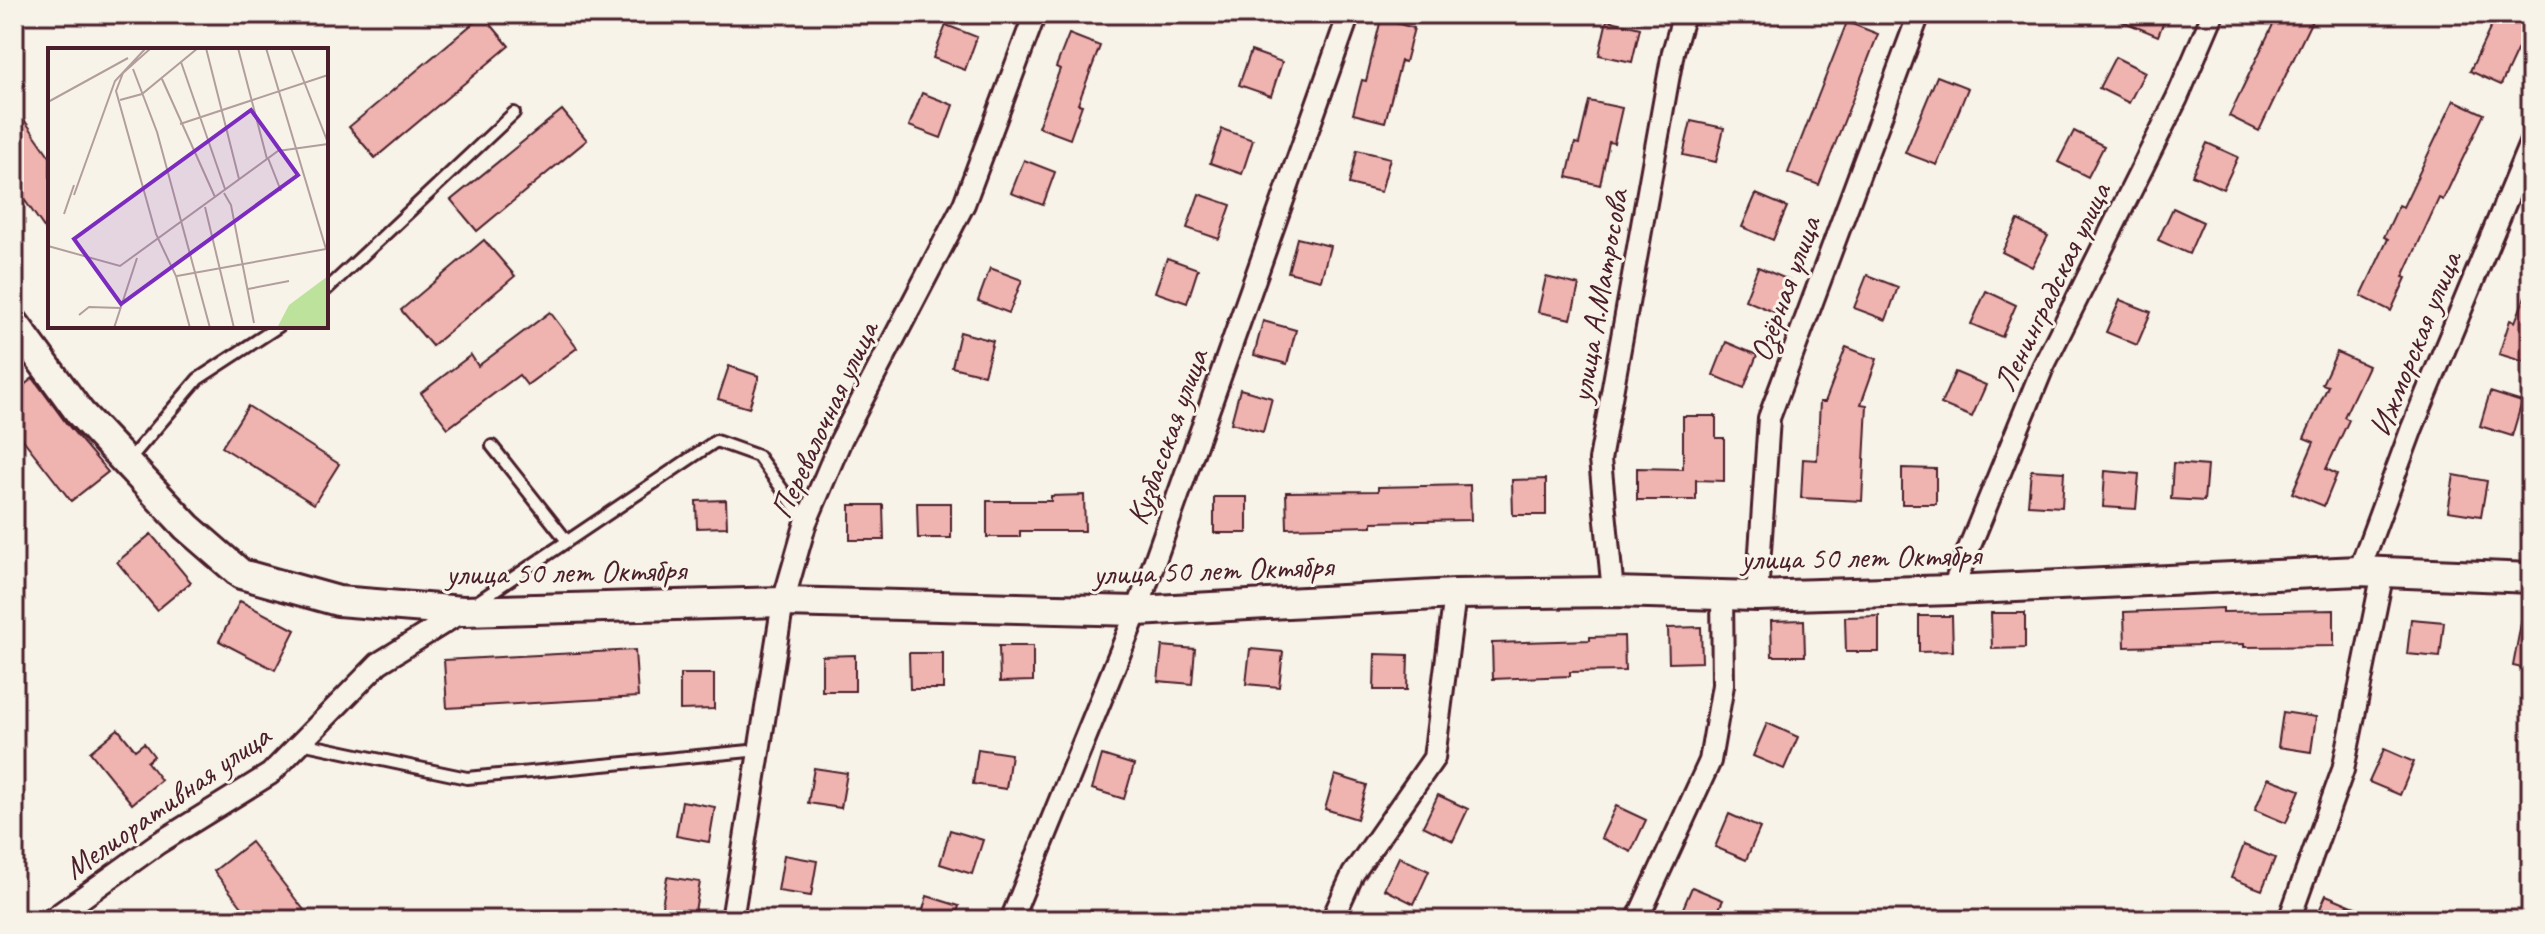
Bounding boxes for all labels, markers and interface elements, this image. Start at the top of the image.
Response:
inset map [48,48,328,328]
street label: Ленинградская улица [1984,174,2121,398]
street label: улица А.Матросова [1560,184,1638,407]
street label: Озёрная улица [1740,209,1831,367]
street label: Ижморская улица [2359,243,2472,442]
street label: Перевалочная улица [760,312,889,525]
street label: Кузбасская улица [1116,342,1218,530]
street label: улица 50 лет Октября [1738,534,1984,580]
street label: улица 50 лет Октября [1090,545,1336,595]
street label: улица 50 лет Октября [443,549,689,595]
street label: Мелиоративная улица [56,714,280,888]

